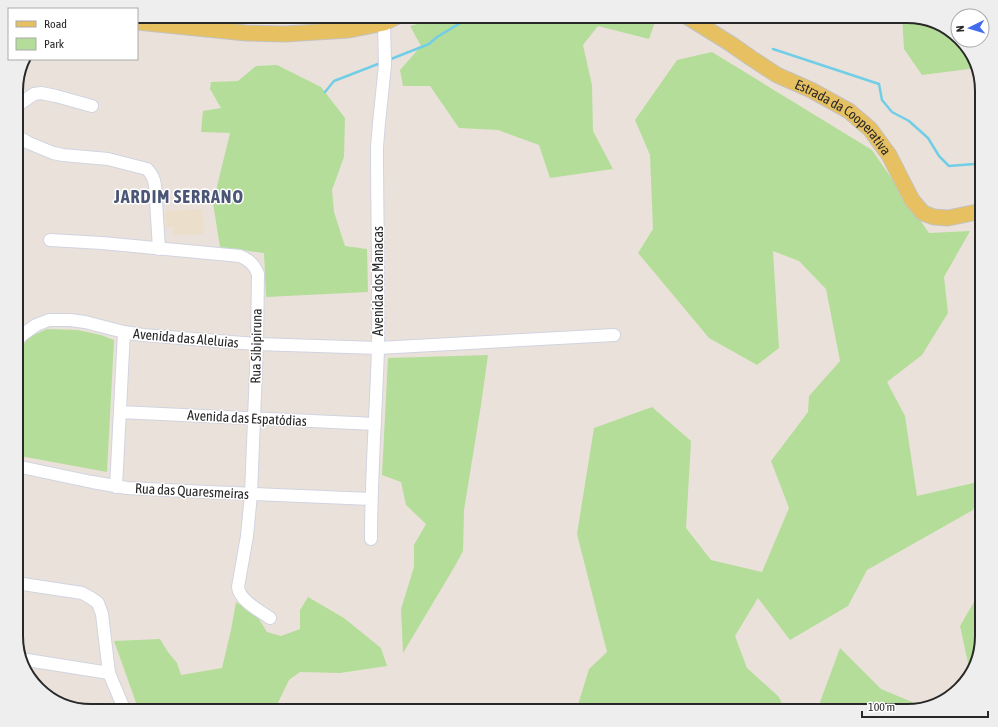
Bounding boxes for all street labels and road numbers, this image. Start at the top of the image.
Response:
street label: Estrada da Cooperativa [793,76,894,158]
street label: Avenida dos Manacas [370,226,386,336]
street label: Rua Sibipiruna [247,308,265,384]
street label: Avenida das Aleluias [133,325,239,351]
street label: Avenida das Espatódias [187,407,307,429]
street label: Rua das Quaresmeiras [135,480,249,502]

